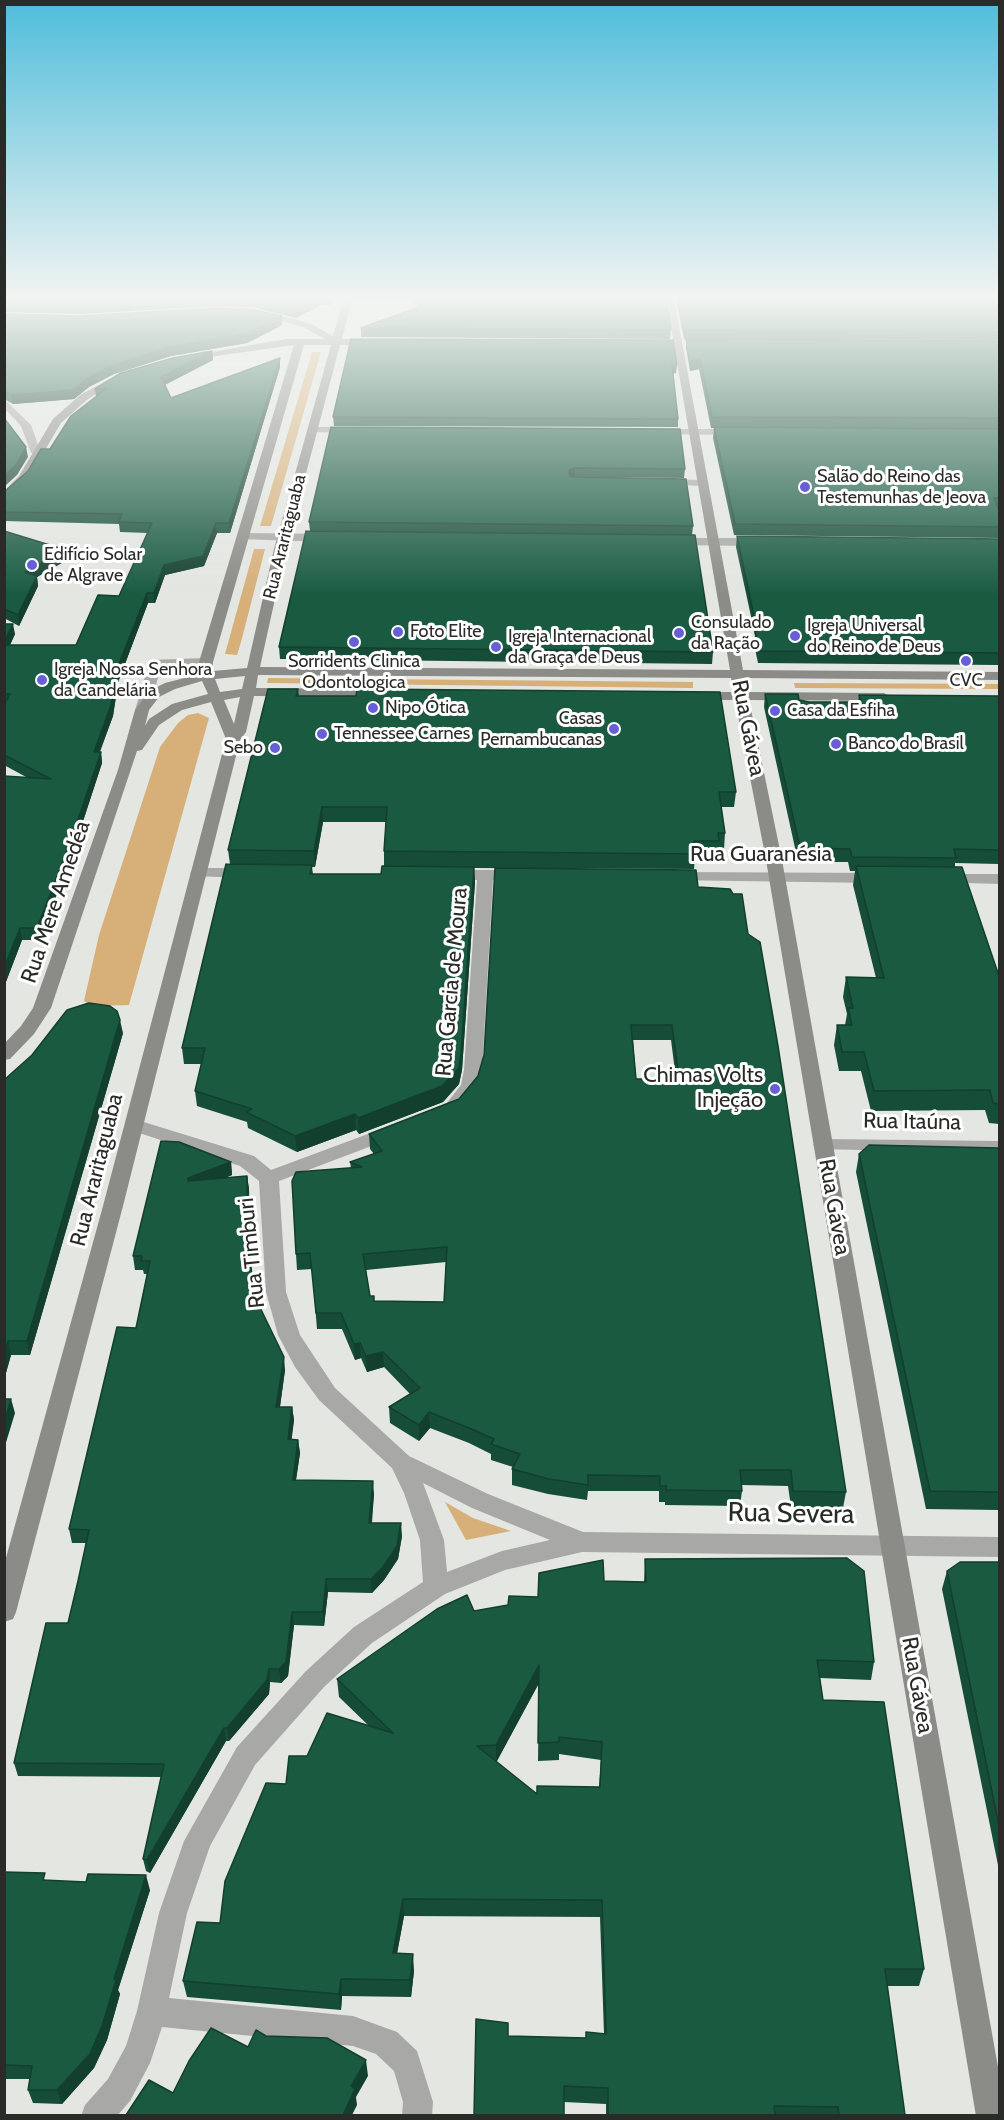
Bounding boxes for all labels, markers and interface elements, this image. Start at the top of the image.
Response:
place label: Salão do Reino das Testemunhas de Jeova [817,466,986,508]
street label: Rua Araritaguaba [259,472,311,602]
marker: Salão do Reino das Testemunhas de Jeova [798,480,812,494]
place label: Edifício Solar de Algrave [44,544,142,586]
marker: Edifício Solar de Algrave [25,558,39,572]
place label: Consulado da Ração [691,612,771,654]
place label: Igreja Universal do Reino de Deus [807,615,941,658]
place label: Foto Elite [410,621,482,643]
marker: Foto Elite [391,625,405,639]
place label: Igreja Internacional da Graça de Deus [508,626,651,668]
marker: Consulado da Ração [672,626,686,640]
marker: Igreja Universal do Reino de Deus [788,629,802,643]
marker: Sorridents Clinica Odontologica [347,635,361,649]
marker: Igreja Internacional da Graça de Deus [489,640,503,654]
place label: Sorridents Clinica Odontologica [288,651,420,694]
marker: CVC [959,654,973,668]
place label: Igreja Nossa Senhora da Candelária [54,659,212,702]
place label: CVC [950,670,982,692]
marker: Igreja Nossa Senhora da Candelária [35,673,49,687]
street label: Rua Gávea [726,678,770,778]
place label: Nipo Ótica [385,697,466,719]
place label: Casa da Esfiha [787,700,895,722]
marker: Nipo Ótica [366,701,380,715]
marker: Casa da Esfiha [768,704,782,718]
place label: Casas Pernambucanas [480,708,602,750]
marker: Casas Pernambucanas [607,722,621,736]
place label: Tennessee Carnes [334,723,470,745]
marker: Tennessee Carnes [315,727,329,741]
place label: Banco do Brasil [848,733,964,755]
place label: Sebo [223,737,263,759]
marker: Banco do Brasil [829,737,843,751]
marker: Sebo [268,741,282,755]
street label: Rua Mere Amedéa [16,817,96,987]
street label: Rua Guaranésia [690,842,832,868]
street label: Rua Garcia de Moura [431,887,473,1077]
place label: Chimas Volts Injeção [643,1063,763,1114]
marker: Chimas Volts Injeção [768,1082,782,1096]
street label: Rua Araritaguaba [65,1091,129,1249]
street label: Rua Itaúna [863,1108,961,1136]
street label: Rua Gávea [813,1157,855,1257]
street label: Rua Timburi [233,1196,271,1310]
street label: Rua Severa [727,1497,855,1531]
street label: Rua Gávea [896,1635,938,1735]

